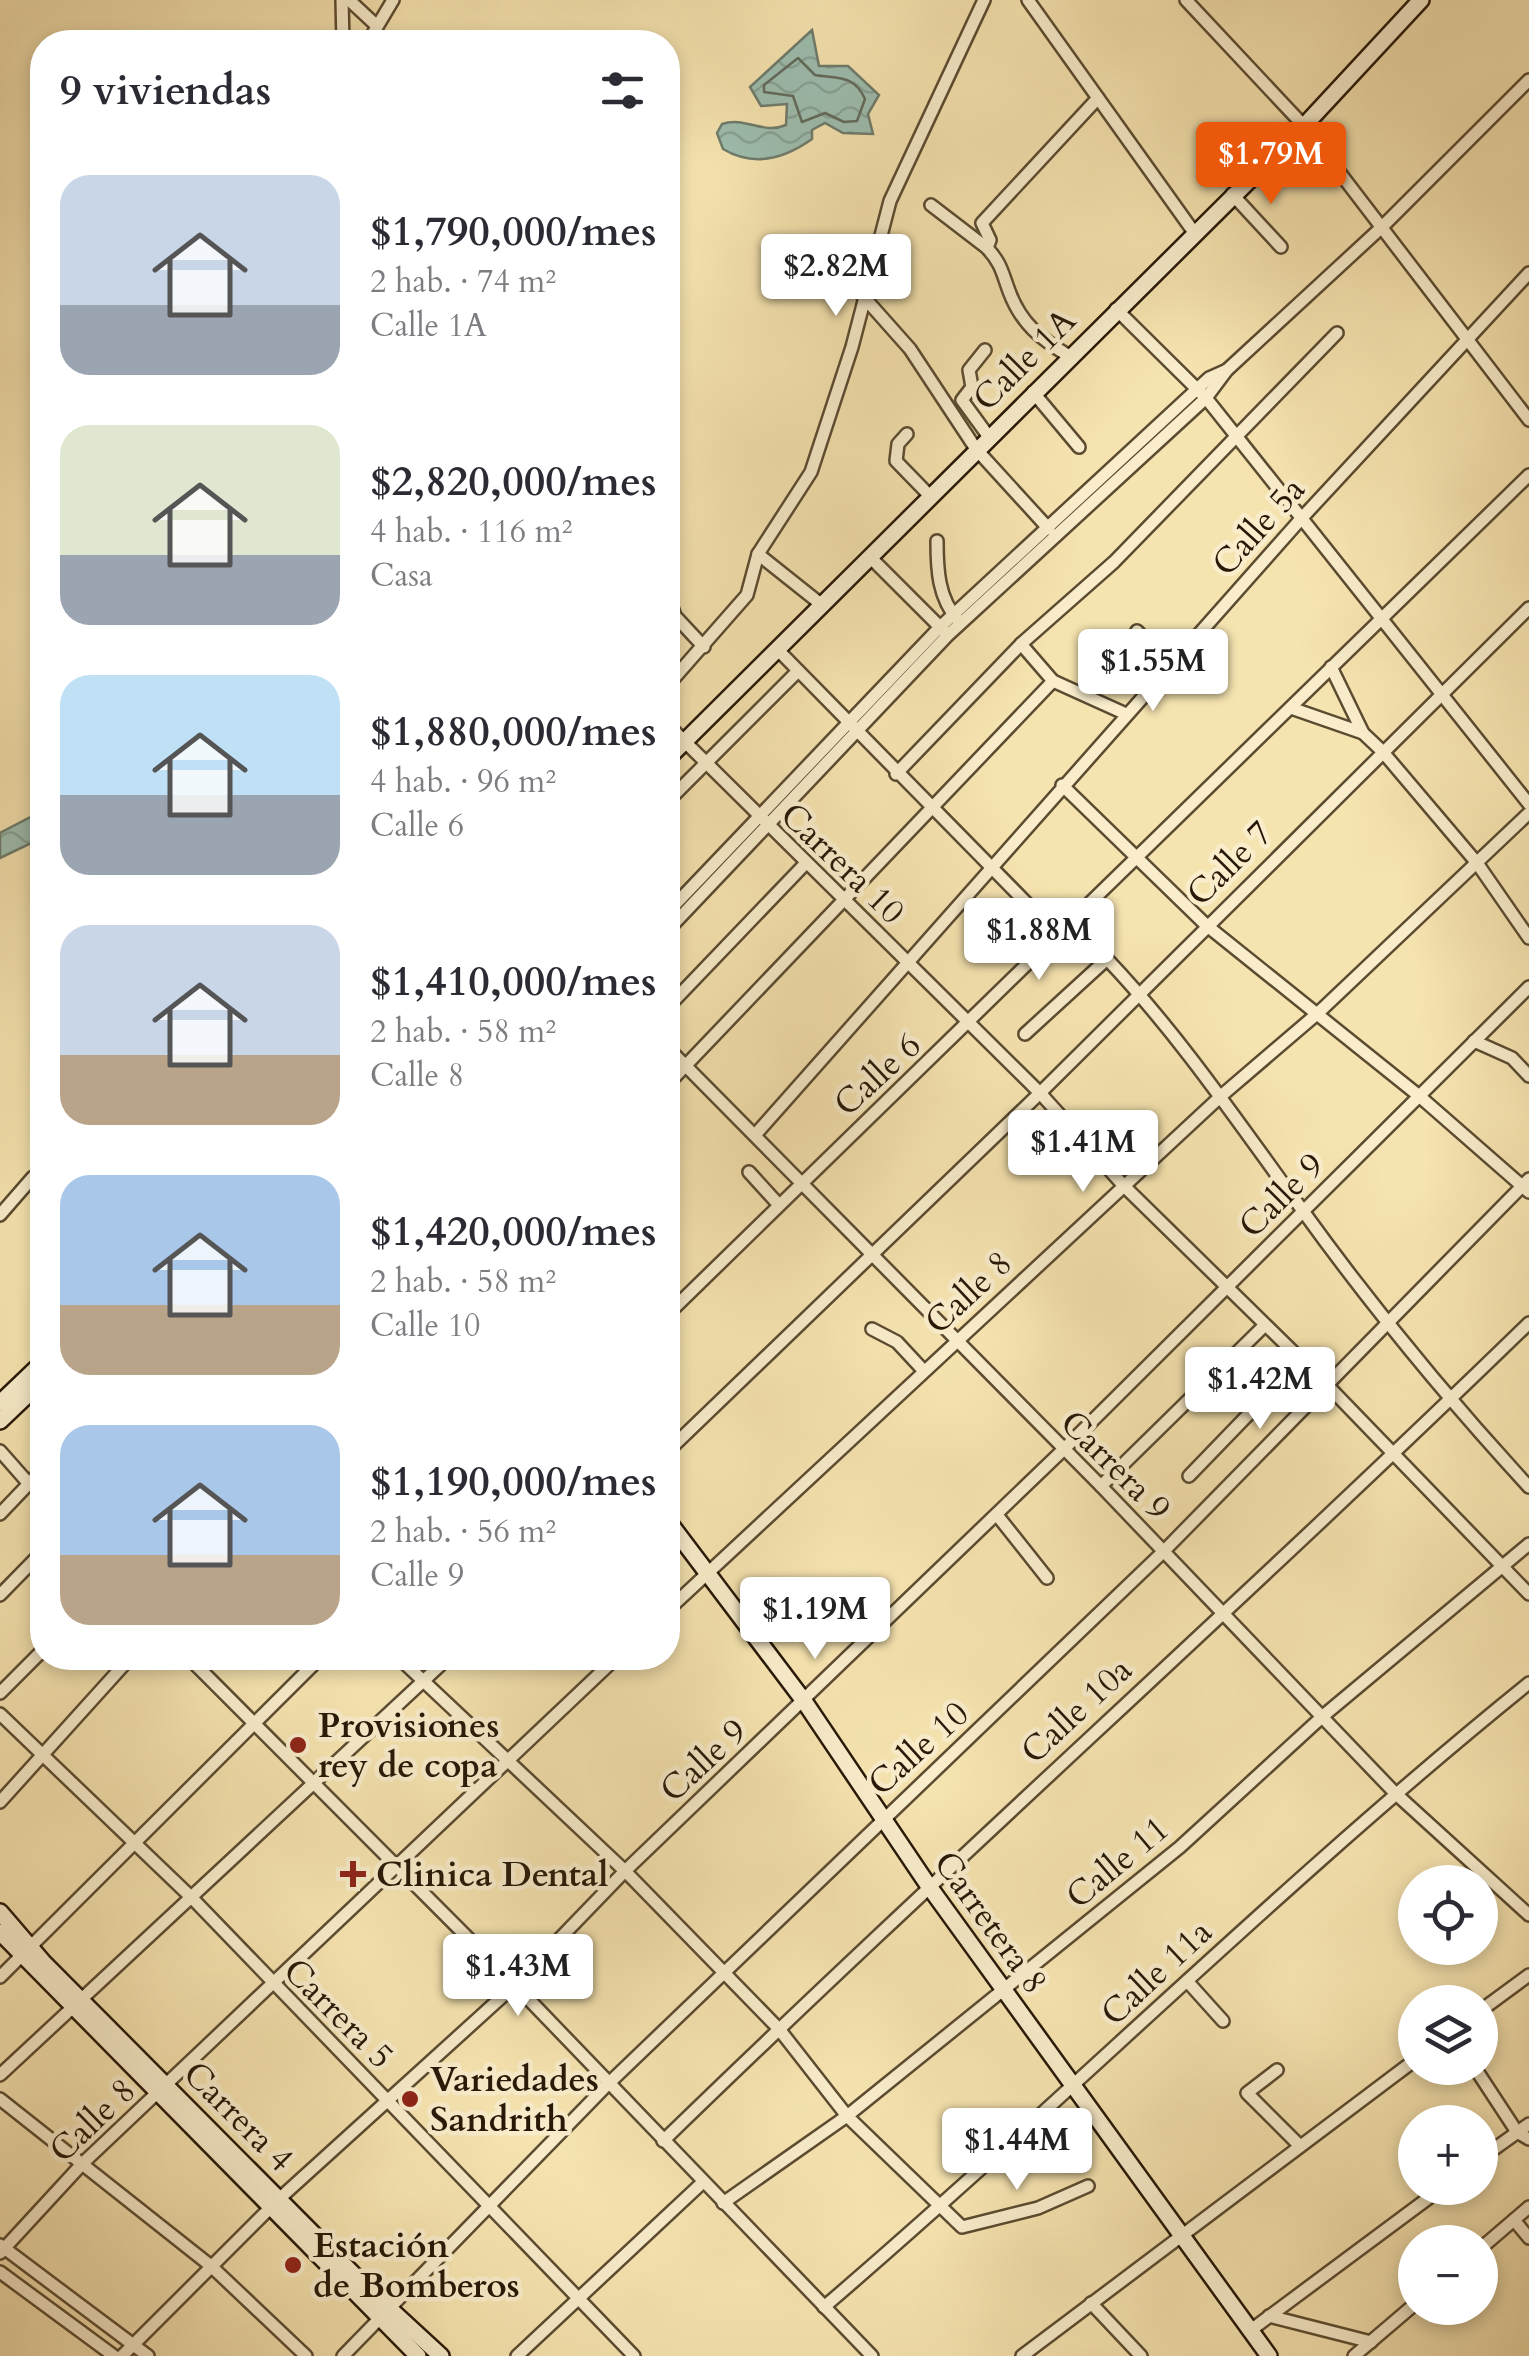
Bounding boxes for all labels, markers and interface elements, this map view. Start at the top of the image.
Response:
text: 9 viviendas [60,62,271,119]
icon: filters [595,63,650,118]
pin: $1.79M [1190,122,1352,207]
text: $1.79M [1218,132,1324,176]
text: $1,790,000/mes [370,203,657,260]
icon: home [140,215,260,335]
pin: $2.82M [755,234,917,319]
text: $2.82M [783,244,889,288]
text: 2 hab. · 74 m² [370,260,556,304]
street label: Calle 1A [963,297,1087,422]
text: Calle 1A [370,304,487,348]
text: $2,820,000/mes [370,453,657,510]
icon: home [140,465,260,585]
street label: Calle 5a [1201,467,1316,587]
text: 4 hab. · 116 m² [370,510,573,554]
text: Casa [370,554,433,598]
pin: $1.55M [1072,629,1234,714]
text: $1.55M [1100,639,1206,683]
text: $1,880,000/mes [370,703,657,760]
icon: home [140,715,260,835]
text: 4 hab. · 96 m² [370,760,556,804]
street label: Carrera 10 [769,792,915,935]
text: Calle 6 [370,804,464,848]
street label: Calle 7 [1176,810,1283,917]
pin: $1.88M [958,898,1120,983]
text: $1.88M [986,908,1092,952]
text: $1,410,000/mes [370,953,657,1010]
icon: home [140,965,260,1085]
text: 2 hab. · 58 m² [370,1010,556,1054]
street label: Calle 6 [824,1022,932,1127]
text: Calle 8 [370,1054,464,1098]
pin: $1.41M [1002,1110,1164,1195]
text: $1.41M [1030,1120,1136,1164]
street label: Calle 9 [1228,1142,1335,1249]
text: $1,420,000/mes [370,1203,657,1260]
icon: home [140,1215,260,1335]
street label: Calle 8 [915,1240,1023,1345]
text: 2 hab. · 58 m² [370,1260,556,1304]
text: Calle 10 [370,1304,480,1348]
pin: $1.42M [1179,1347,1341,1432]
text: $1.42M [1207,1357,1313,1401]
street label: Carrera 9 [1049,1400,1181,1532]
text: $1,190,000/mes [370,1453,657,1510]
icon: home [140,1465,260,1585]
text: 2 hab. · 56 m² [370,1510,556,1554]
text: Calle 9 [370,1554,464,1598]
pin: $1.19M [734,1577,896,1662]
text: $1.19M [762,1587,868,1631]
street label: Calle 10a [1011,1647,1143,1775]
street label: Calle 10 [858,1690,980,1807]
place label: Provisiones rey de copa [318,1702,499,1790]
street label: Calle 9 [650,1708,758,1813]
marker: Provisiones rey de copa [287,1734,309,1756]
street label: Calle 11 [1056,1806,1179,1920]
street label: Carretera 8 [922,1842,1058,2004]
place label: Clinica Dental [376,1851,608,1899]
marker: Clinica Dental [340,1861,366,1887]
map controls [1398,1865,1498,2325]
button: locate [1398,1865,1498,1965]
street label: Calle 11a [1091,1909,1223,2037]
pin: $1.43M [437,1934,599,2019]
text: $1.43M [465,1944,571,1988]
street label: Carrera 5 [272,1948,404,2080]
button: layers [1398,1985,1498,2085]
street label: Carrera 4 [172,2051,304,2183]
place label: Variedades Sandrith [430,2056,599,2144]
street label: Calle 8 [39,2068,146,2174]
marker: Variedades Sandrith [399,2088,421,2110]
button: + [1398,2105,1498,2205]
pin: $1.44M [936,2108,1098,2193]
text: $1.44M [964,2118,1070,2162]
place label: Estación de Bomberos [313,2222,520,2310]
button: − [1398,2225,1498,2325]
marker: Estación de Bomberos [282,2254,304,2276]

